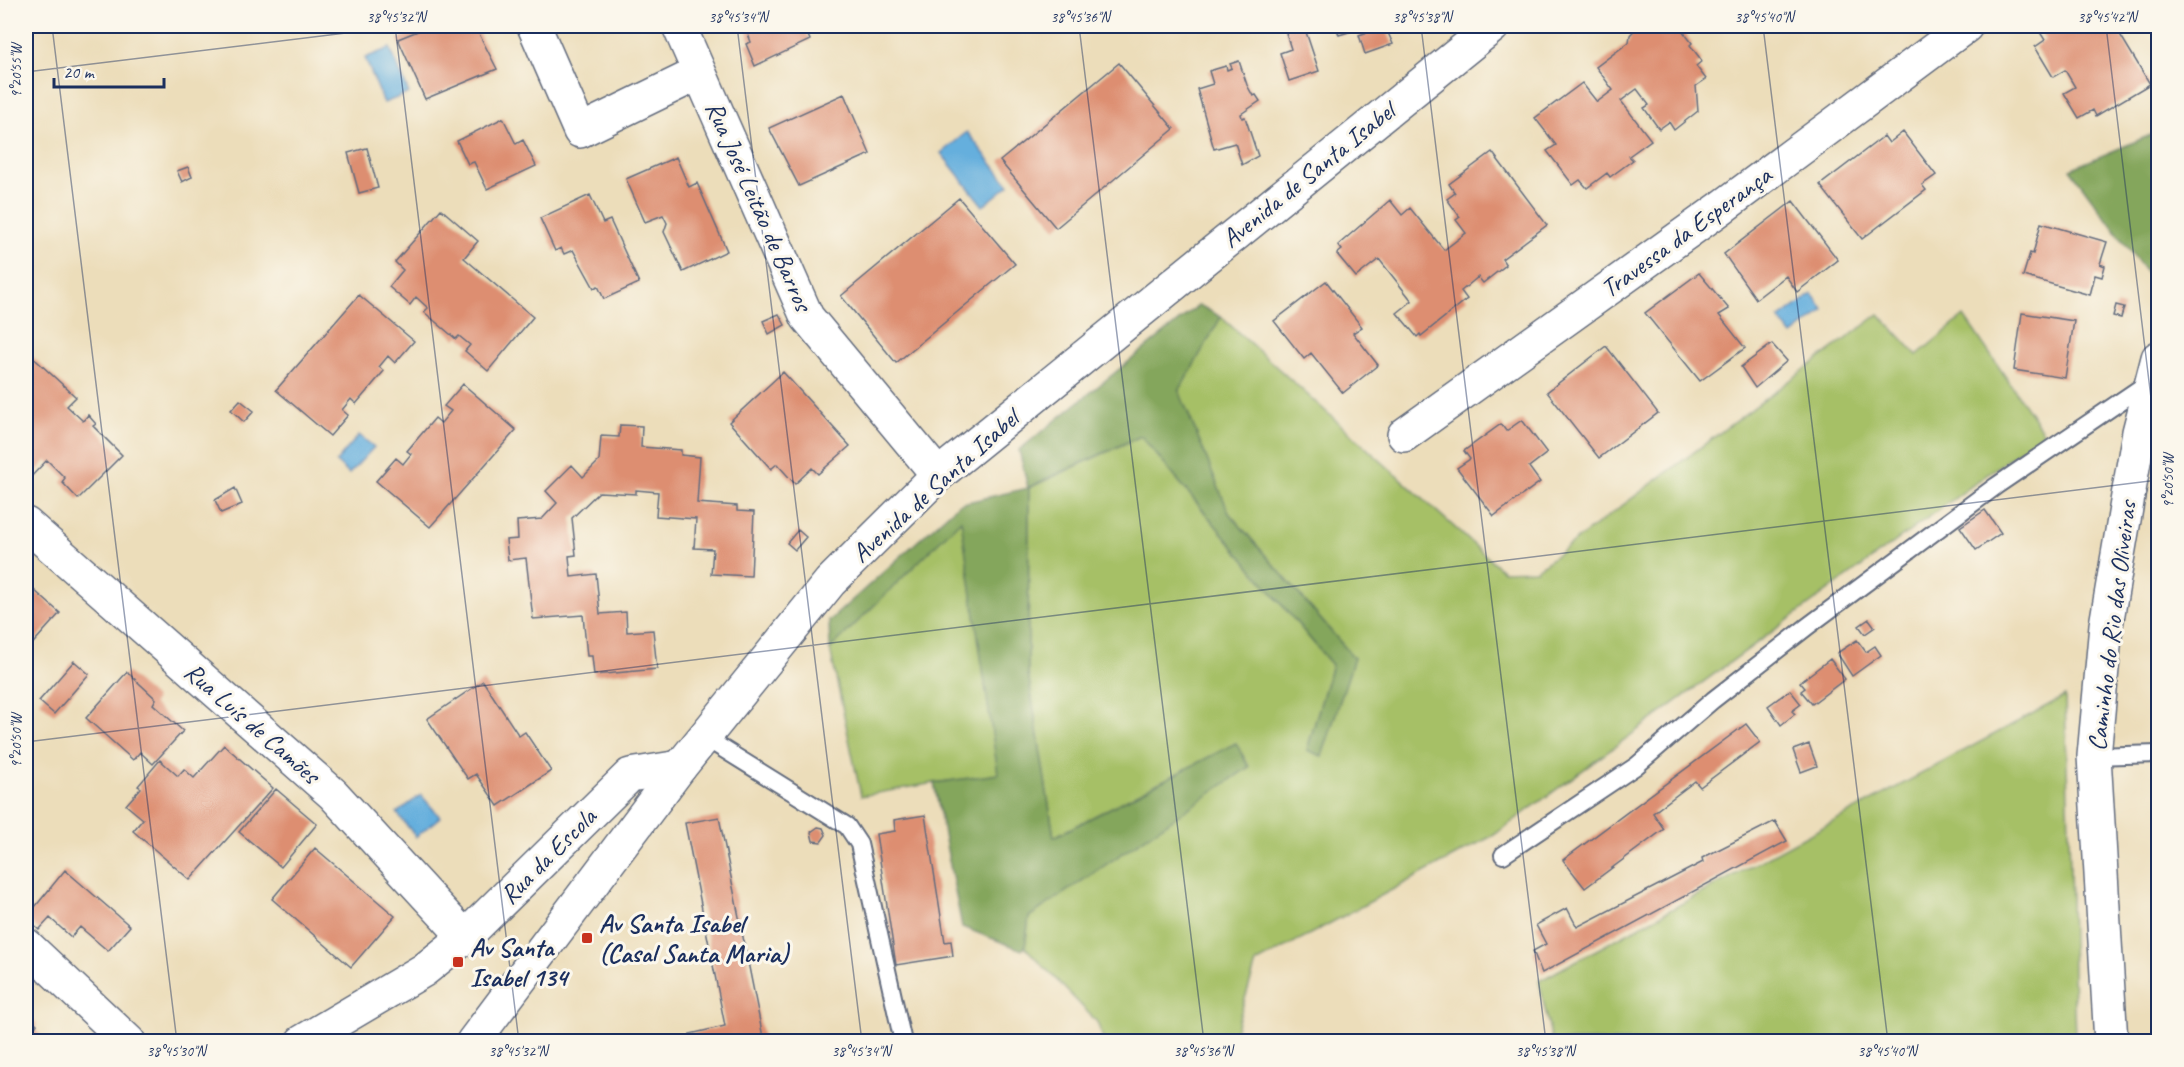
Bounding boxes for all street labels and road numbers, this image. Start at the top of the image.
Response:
street label: Avenida de Santa Isabel [1215,92,1405,255]
street label: Rua José Leitão de Barros [698,96,821,318]
street label: Travessa da Esperança [1594,158,1779,305]
street label: Avenida de Santa Isabel [845,399,1029,570]
street label: Caminho do Rio das Oliveiras [2080,497,2144,753]
street label: Rua Luís de Camões [177,655,328,792]
street label: Rua da Escola [493,800,604,911]

